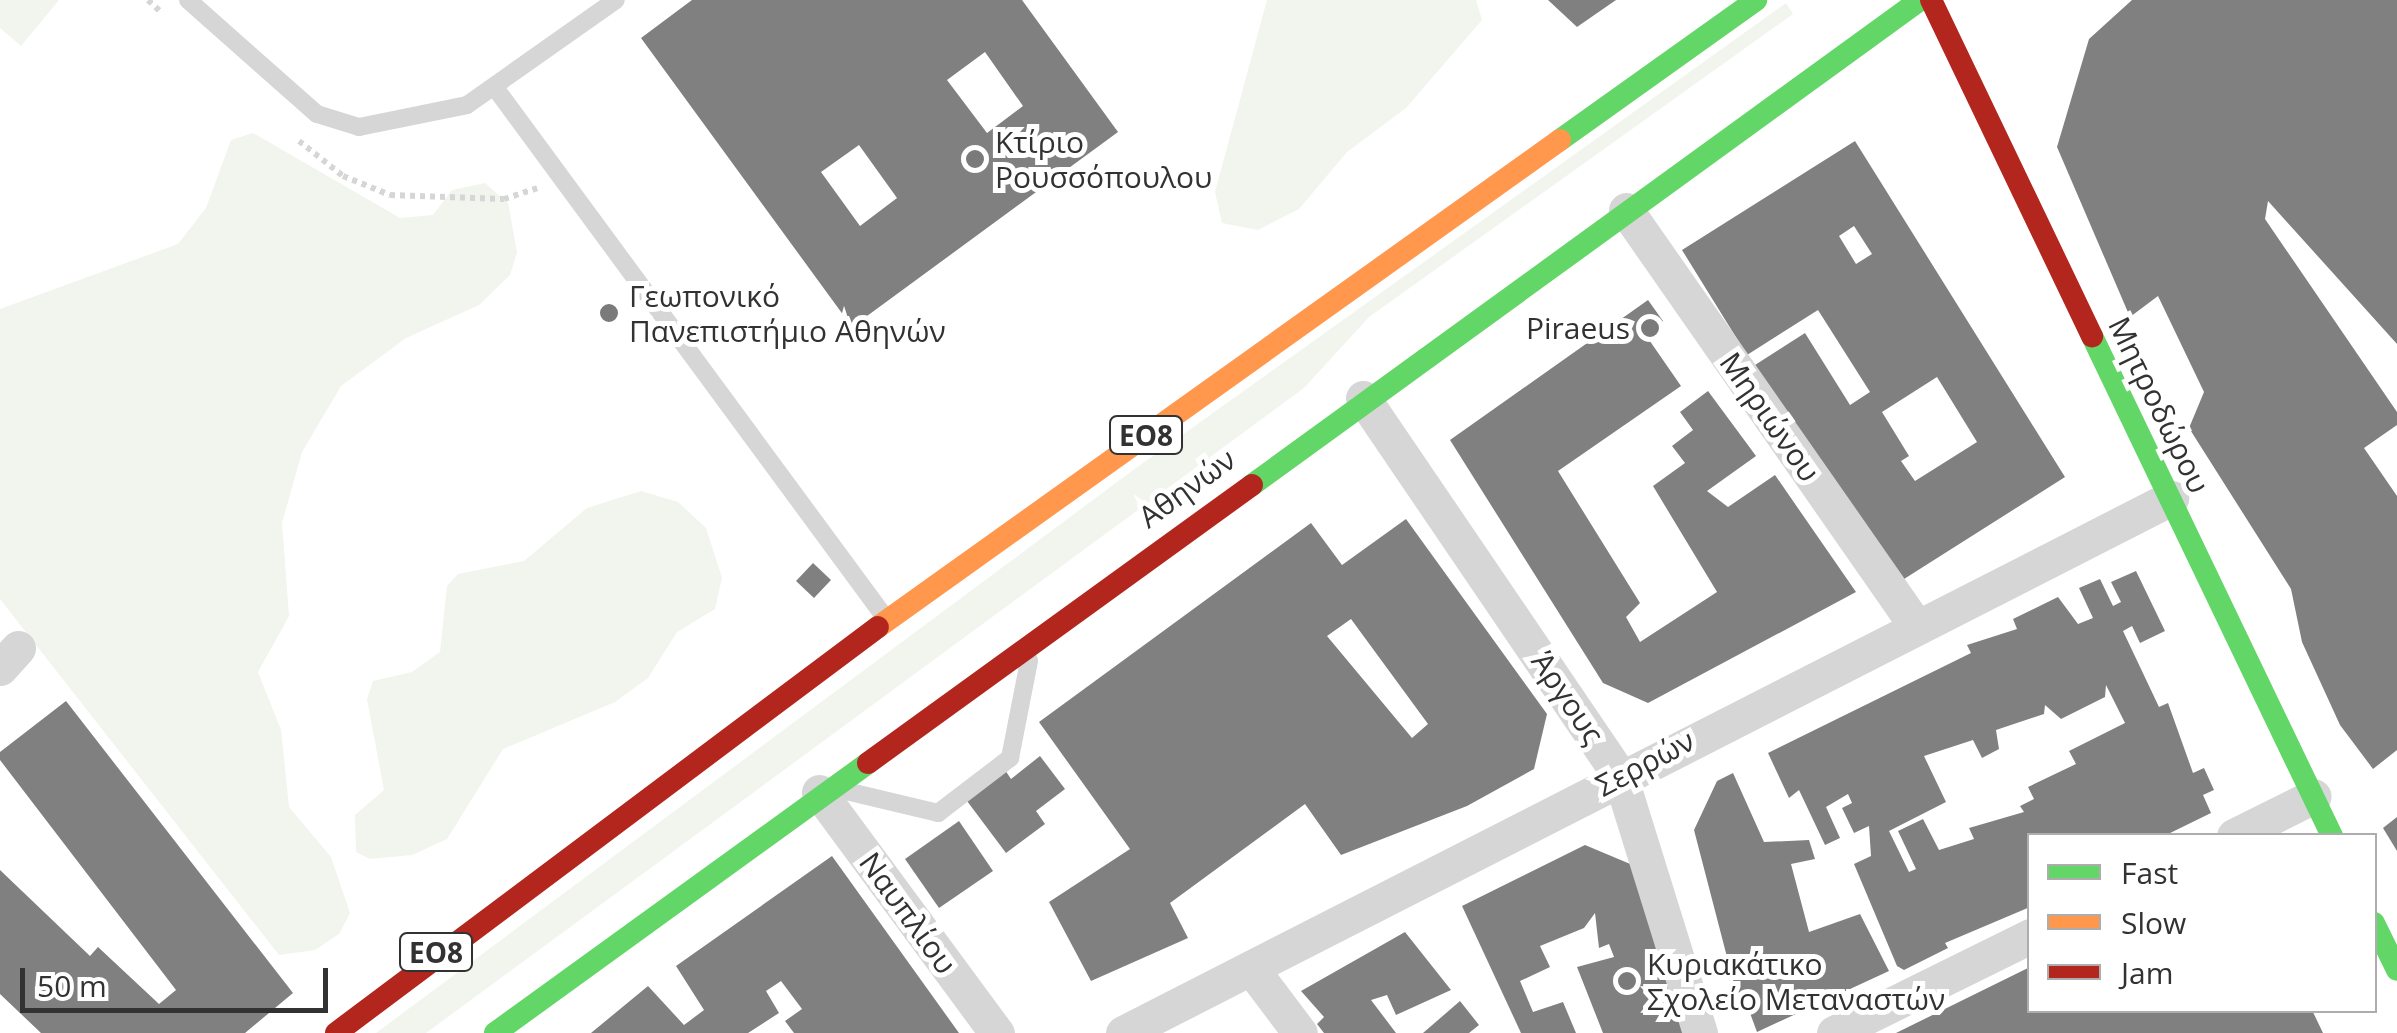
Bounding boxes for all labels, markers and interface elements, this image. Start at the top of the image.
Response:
place label: Κτίριο Ρουσσόπουλου [995,124,1212,194]
marker: Κτίριο Ρουσσόπουλου [964,148,986,170]
place label: Γεωπονικό Πανεπιστήμιο Αθηνών [629,278,946,348]
marker: Γεωπονικό Πανεπιστήμιο Αθηνών [598,302,620,324]
place label: Piraeus [1526,310,1630,346]
street label: Μητροδώρου [2101,311,2217,499]
marker: Piraeus [1639,317,1661,339]
street label: Μηριώνου [1712,345,1828,489]
road number: ΕΟ8 [1108,412,1184,458]
street label: Αθηνών [1132,441,1242,535]
street label: Άργους [1524,645,1612,751]
street label: Σερρών [1589,722,1701,804]
legend [2027,833,2377,1013]
street label: Ναυπλίου [852,845,964,981]
text: Fast [2121,852,2178,893]
text: Slow [2121,902,2186,943]
road number: ΕΟ8 [398,929,474,975]
place label: Κυριακάτικο Σχολείο Μεταναστών [1647,946,1945,1016]
scale bar [25,948,332,1010]
text: Jam [2121,952,2174,993]
text: 50 m [37,965,107,1006]
marker: Κυριακάτικο Σχολείο Μεταναστών [1616,970,1638,992]

